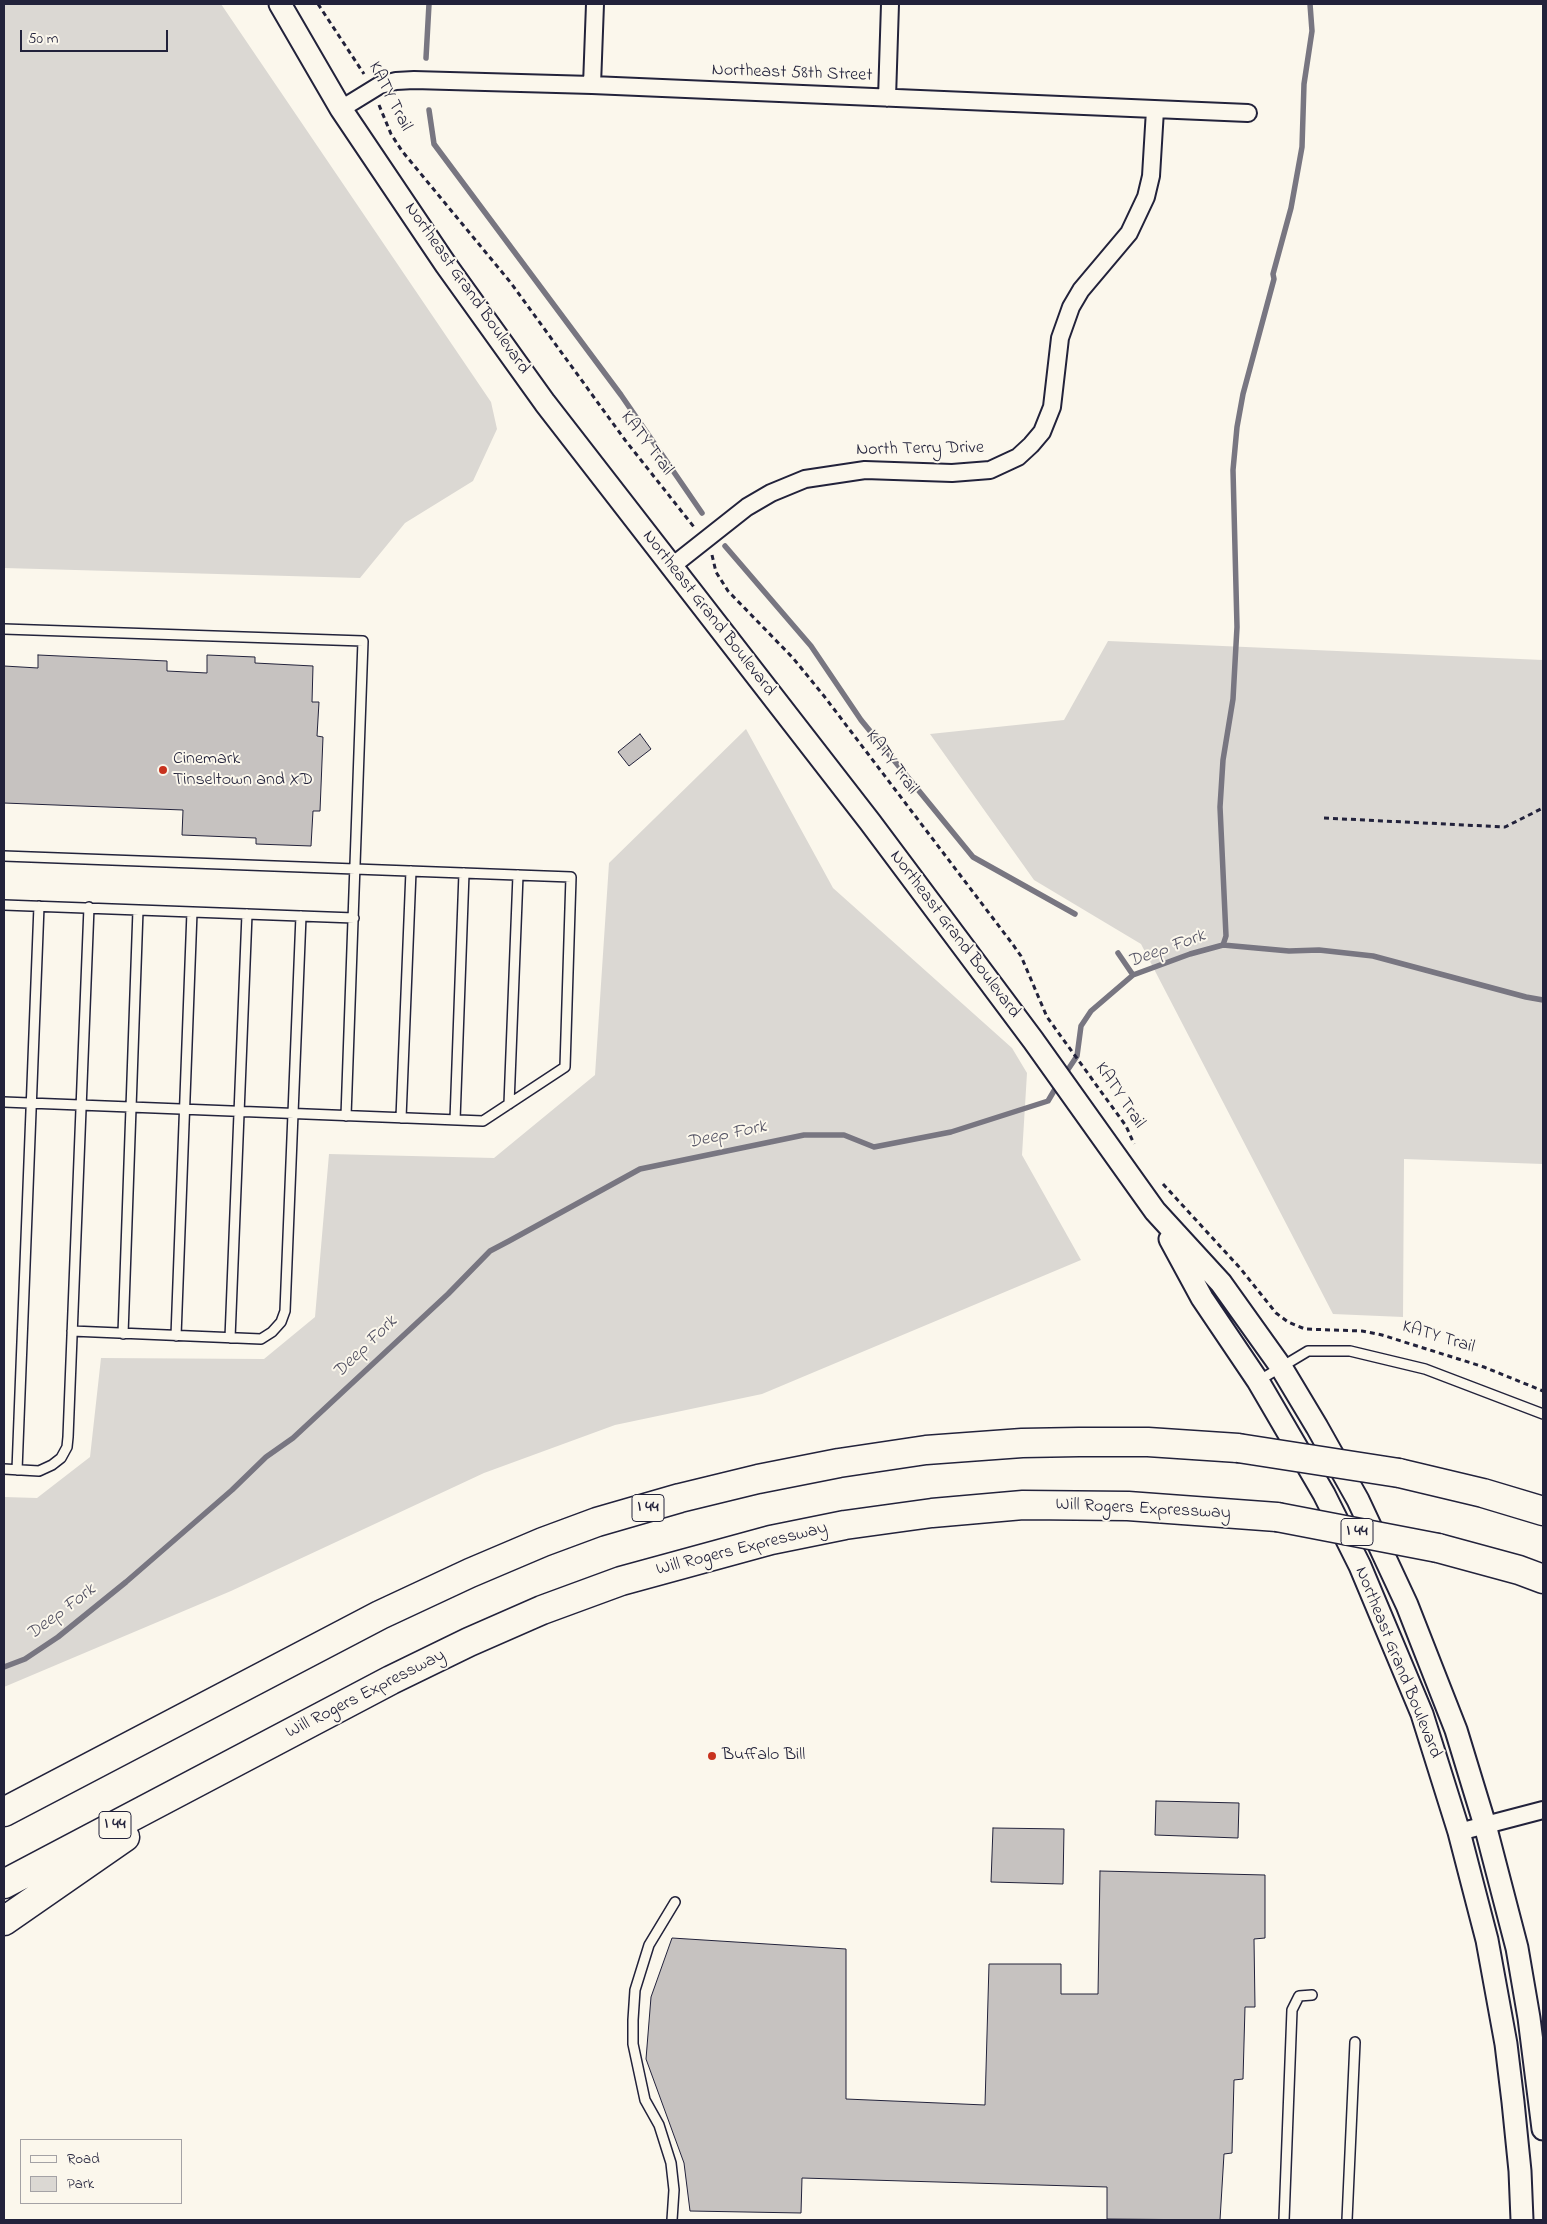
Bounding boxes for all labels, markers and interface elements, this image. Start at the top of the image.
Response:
scale bar [22,20,170,52]
text: 50 m [28,28,58,50]
street label: KATY Trail [362,59,416,135]
street label: Northeast 58th Street [711,60,873,88]
street label: Northeast Grand Boulevard [399,199,533,379]
street label: KATY Trail [615,408,677,480]
street label: North Terry Drive [856,438,984,462]
street label: Northeast Grand Boulevard [637,527,779,701]
street label: KATY Trail [860,727,922,799]
place label: Cinemark Tinseltown and XD [173,749,313,792]
marker: Cinemark Tinseltown and XD [157,764,169,776]
street label: Northeast Grand Boulevard [884,847,1024,1023]
water label: Deep Fork [1125,925,1209,975]
street label: KATY Trail [1089,1059,1149,1133]
water label: Deep Fork [685,1116,769,1156]
water label: Deep Fork [329,1312,403,1384]
street label: KATY Trail [1399,1317,1477,1359]
road number: I 44 [632,1495,664,1522]
street label: Will Rogers Expressway [1055,1495,1231,1525]
street label: Will Rogers Expressway [654,1518,830,1582]
road number: I 44 [1341,1518,1373,1545]
street label: Northeast Grand Boulevard [1349,1564,1445,1762]
water label: Deep Fork [23,1580,101,1646]
street label: Will Rogers Expressway [283,1646,449,1744]
place label: Buffalo Bill [722,1745,805,1767]
marker: Buffalo Bill [706,1750,718,1762]
road number: I 44 [99,1812,131,1838]
legend [20,2139,182,2204]
text: Road [67,2148,100,2170]
text: Park [67,2173,94,2195]

